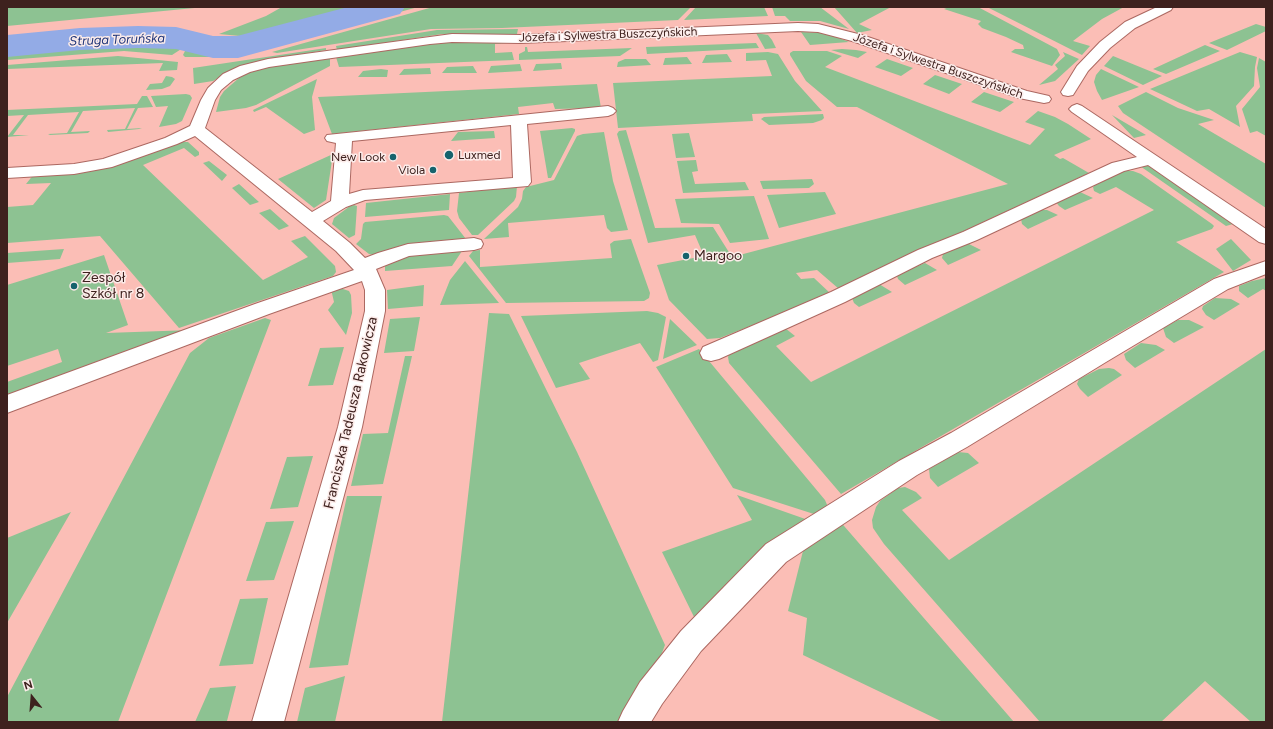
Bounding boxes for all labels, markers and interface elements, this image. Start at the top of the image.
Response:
street label: Józefa i Sylwestra Buszczyńskich [519,25,697,45]
street label: Józefa i Sylwestra Buszczyńskich [851,30,1025,102]
water label: Struga Toruńska [69,31,165,49]
place label: Luxmed [458,148,500,162]
marker: Luxmed [443,149,455,161]
place label: New Look [331,150,385,164]
marker: New Look [388,152,398,162]
place label: Viola [398,163,425,177]
marker: Viola [428,165,438,175]
place label: Margoo [694,248,742,264]
marker: Margoo [681,251,691,261]
place label: Zespół Szkół nr 8 [82,270,144,302]
marker: Zespół Szkół nr 8 [69,281,79,291]
street label: Franciszka Tadeusza Rakowicza [321,315,381,511]
north arrow [12,677,52,717]
text: N [22,678,34,693]

